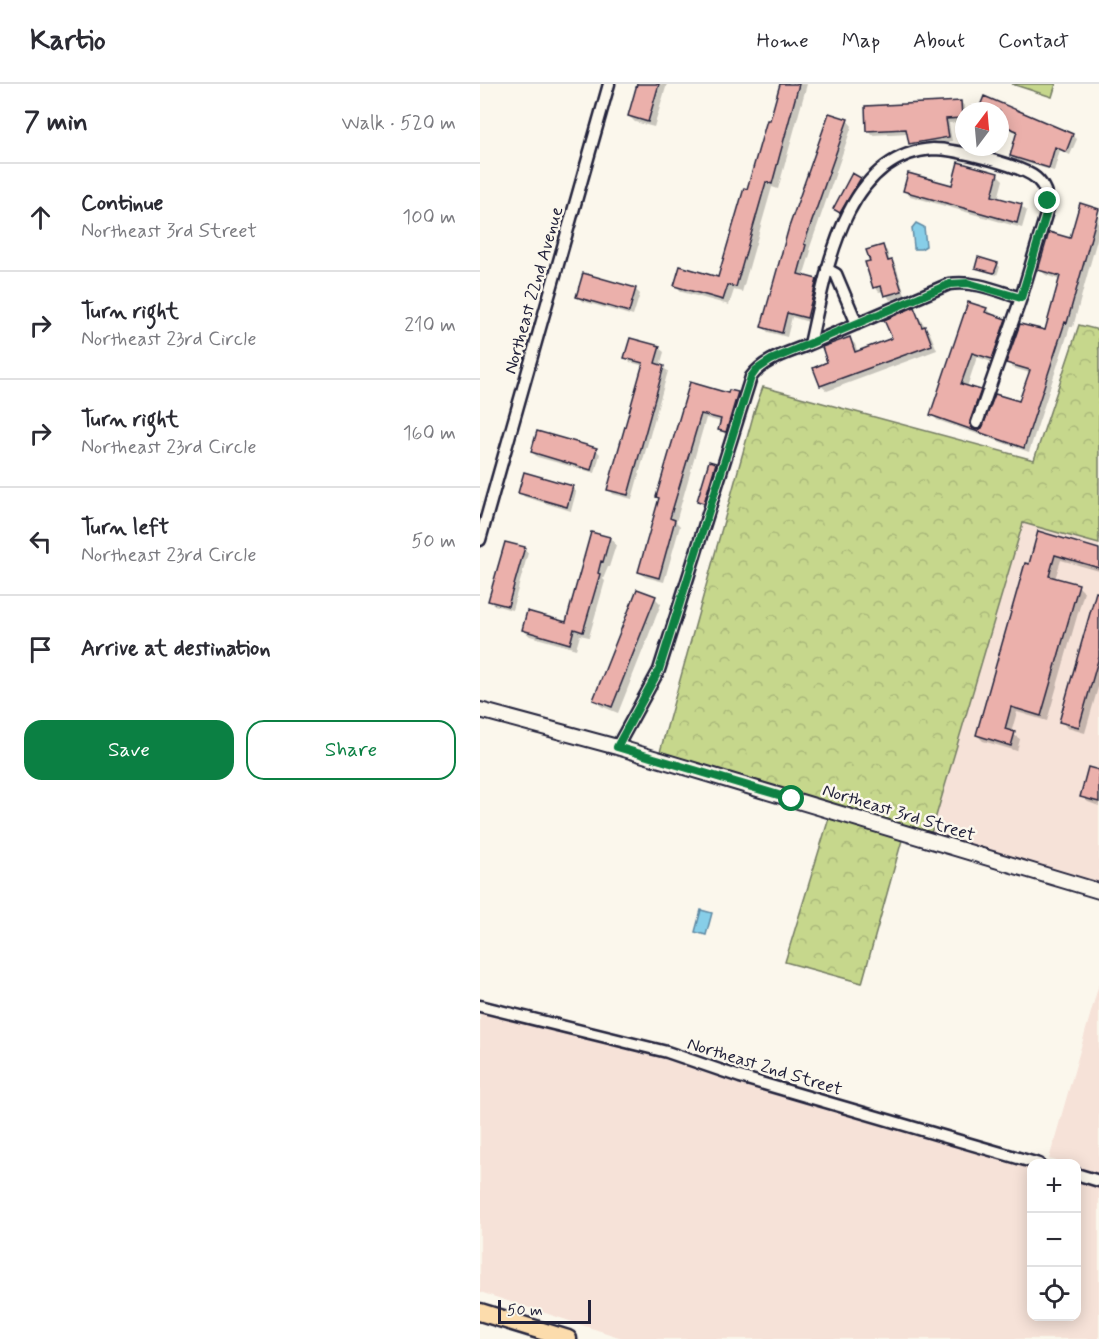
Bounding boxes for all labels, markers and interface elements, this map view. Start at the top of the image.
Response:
text: Kartio [30,23,106,60]
text: Home [757,27,809,55]
text: Map [842,27,880,55]
text: About [913,27,965,55]
text: Contact [998,27,1069,55]
north arrow [955,102,1009,156]
text: 7 min [24,106,88,140]
text: Walk · 520 m [342,110,456,137]
route end [1034,187,1060,213]
text: Continue [81,190,163,218]
icon: ahead [24,201,57,234]
text: 100 m [402,204,456,231]
street label: Northeast 22nd Avenue [499,204,569,377]
text: Northeast 3rd Street [81,218,257,245]
text: Turn right [81,298,179,326]
icon: right [24,309,57,342]
text: 210 m [404,312,456,339]
text: Northeast 23rd Circle [81,326,257,353]
text: Turn right [81,406,179,434]
icon: right [24,417,57,450]
text: 160 m [403,420,456,447]
text: Northeast 23rd Circle [81,434,257,461]
text: Turn left [81,514,169,542]
icon: left [24,525,57,558]
text: 50 m [411,528,456,555]
text: Northeast 23rd Circle [81,542,257,569]
icon: arrive [24,633,57,666]
text: Arrive at destination [81,635,271,663]
button: Save [24,720,234,780]
button: Share [246,720,456,780]
street label: Northeast 3rd Street [819,778,978,848]
route start [778,785,804,811]
street label: Northeast 2nd Street [684,1032,845,1102]
map controls [1027,1159,1081,1321]
button: + [1027,1159,1081,1213]
button: − [1027,1213,1081,1267]
button: locate [1027,1267,1081,1321]
scale bar [498,1297,591,1324]
text: 50 m [507,1300,543,1321]

